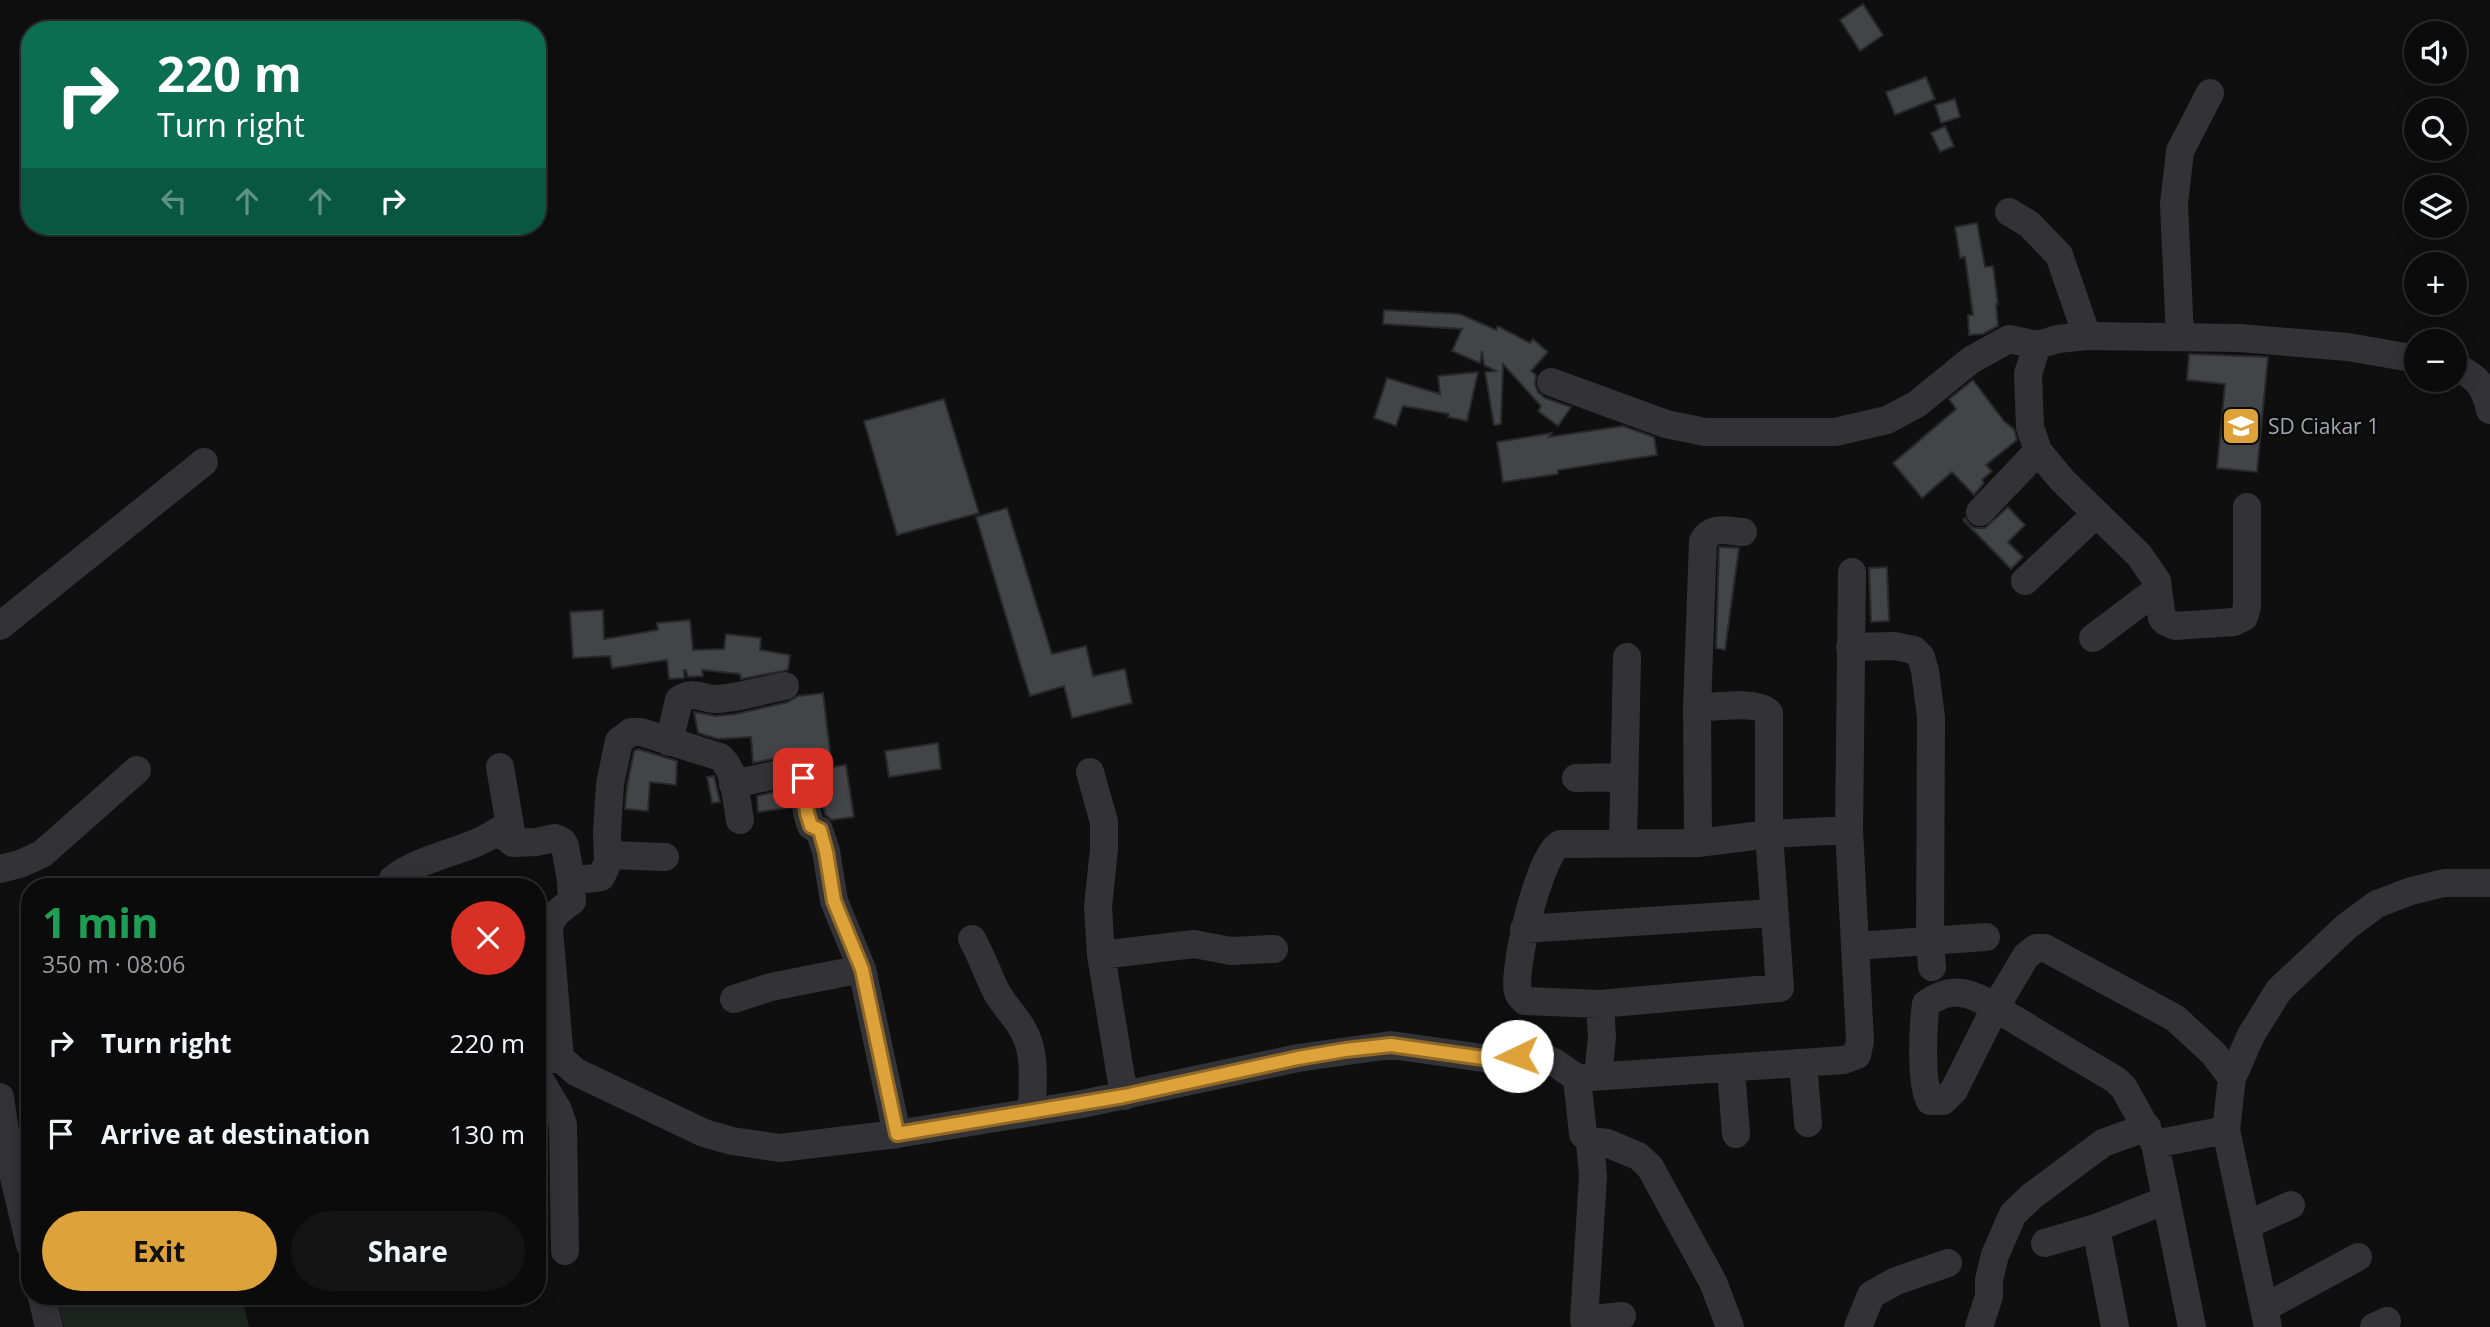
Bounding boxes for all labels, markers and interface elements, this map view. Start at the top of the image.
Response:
map controls [2404,21,2467,392]
button: sound [2404,21,2467,84]
text: 220 m [157,40,302,106]
icon: right [42,49,133,140]
button: search [2404,98,2467,161]
text: Turn right [157,103,305,146]
button: layers [2404,175,2467,238]
icon: left [155,182,193,220]
icon: ahead [228,182,266,220]
icon: ahead [301,182,339,220]
icon: right [374,182,412,220]
button: + [2404,252,2467,315]
button: − [2404,329,2467,392]
school or university icon: SD Ciakar 1 [2220,405,2262,447]
place label: SD Ciakar 1 [2268,412,2379,440]
pin [773,748,833,808]
icon: arrive [784,759,822,797]
text: 1 min [42,893,159,950]
button: close [451,901,525,975]
text: 350 m · 08:06 [42,948,185,980]
position arrow [1480,1019,1554,1093]
icon: right [42,1024,80,1062]
text: Turn right [101,1025,232,1061]
text: 220 m [450,1025,525,1061]
icon: arrive [42,1115,80,1153]
text: Arrive at destination [101,1116,370,1152]
text: 130 m [450,1116,525,1152]
button: Exit [42,1211,277,1291]
button: Share [291,1211,525,1291]

